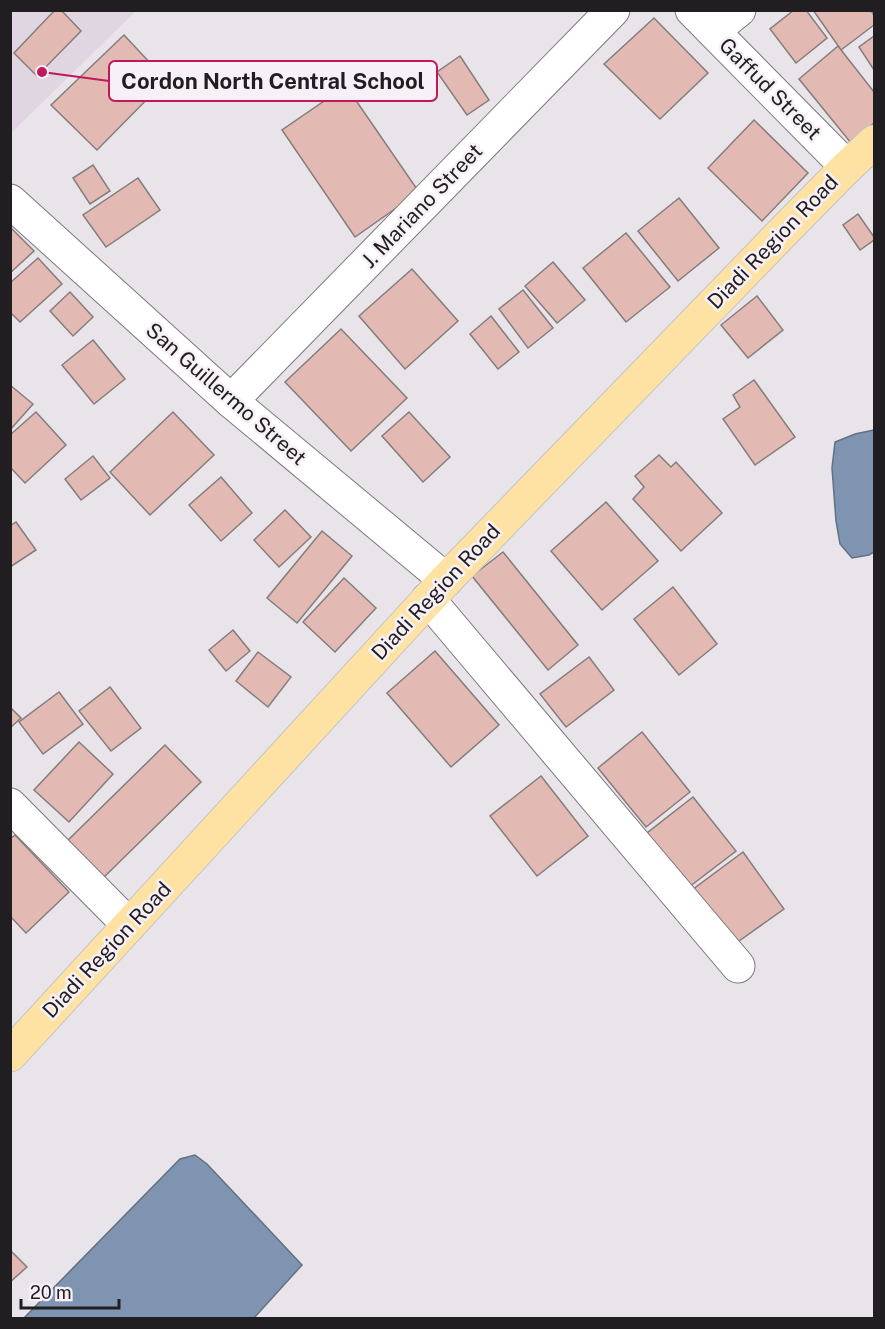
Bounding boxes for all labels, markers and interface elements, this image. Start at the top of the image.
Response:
street label: Gaffud Street [714,32,827,145]
callout: Cordon North Central School [109,61,437,101]
text: Cordon North Central School [121,68,425,94]
street label: J. Mariano Street [356,138,487,273]
street label: Diadi Region Road [702,169,843,314]
street label: San Guillermo Street [141,317,312,470]
street label: Diadi Region Road [366,518,505,665]
street label: Diadi Region Road [37,876,176,1023]
scale bar [21,1272,118,1310]
text: 20 m [30,1282,72,1303]

